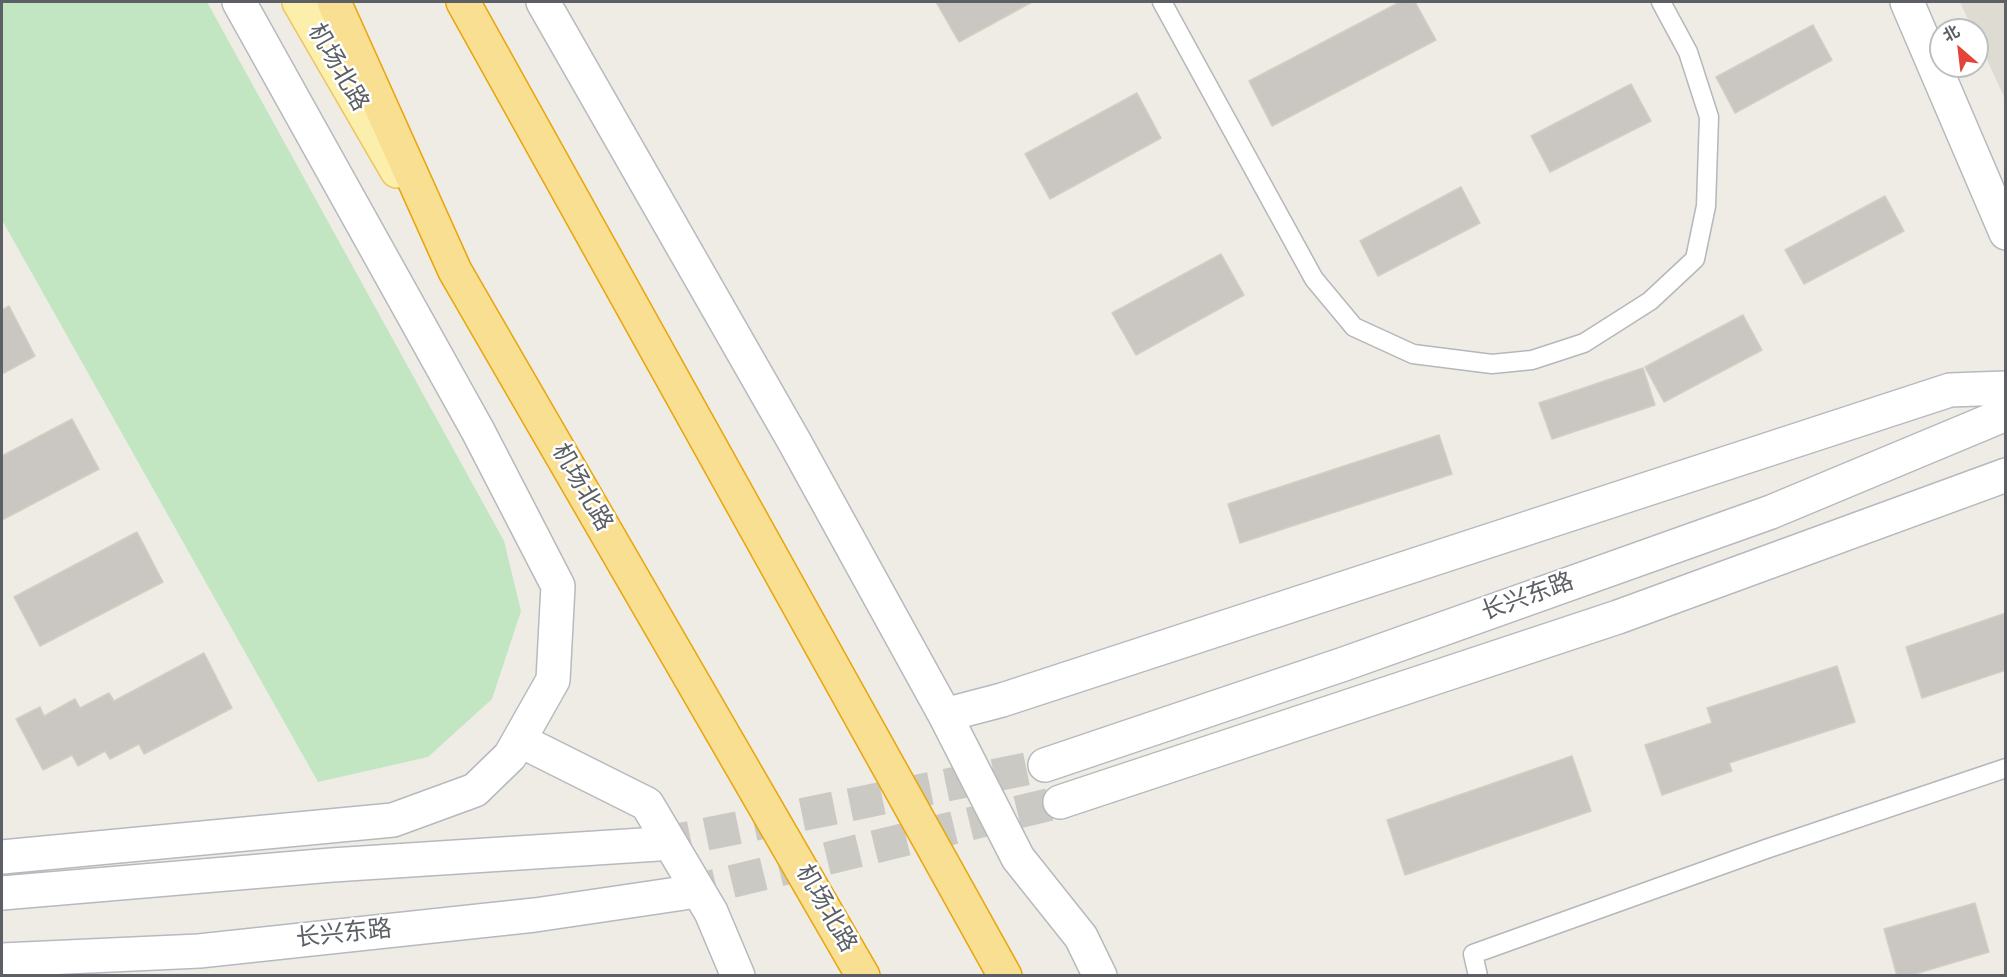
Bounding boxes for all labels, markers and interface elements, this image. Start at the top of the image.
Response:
north arrow [1929,18,1989,78]
street label: 机场北路 [301,19,373,117]
text: 北 [1939,20,1964,47]
street label: 机场北路 [545,439,617,537]
street label: 长兴东路 [1478,568,1578,628]
street label: 机场北路 [789,860,861,958]
street label: 长兴东路 [295,916,393,954]

